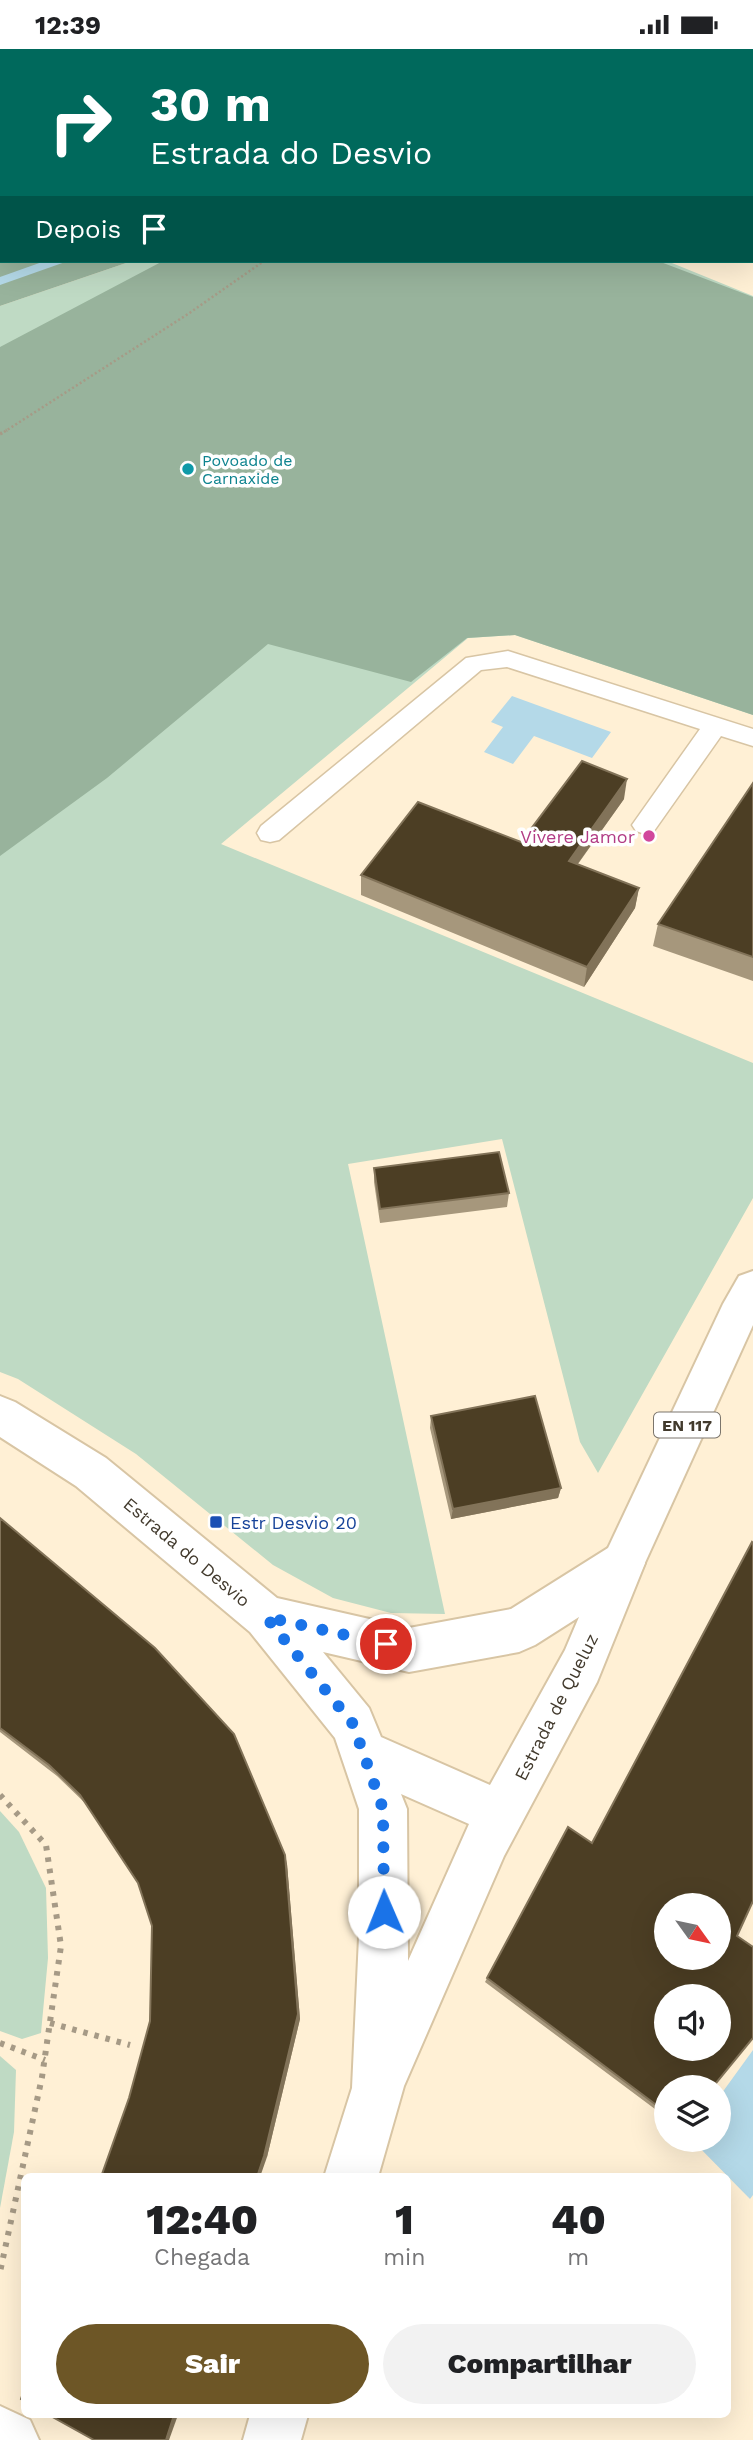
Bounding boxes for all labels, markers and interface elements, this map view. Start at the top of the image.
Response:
text: 12:39 [35,10,101,40]
text: 30 m [150,75,271,133]
icon: right [35,77,126,168]
text: Estrada do Desvio [150,134,432,172]
icon: arrive [135,210,173,248]
text: Depois [35,214,121,244]
place label: Povoado de Carnaxide [202,451,293,488]
marker: Povoado de Carnaxide [180,461,196,477]
place label: Vivere Jamor [520,826,635,847]
marker: Vivere Jamor [641,828,657,844]
road number: EN 117 [654,1413,720,1437]
street label: Estrada do Desvio [119,1493,255,1611]
place label: Estr Desvio 20 [230,1512,357,1533]
marker: Estr Desvio 20 [208,1514,224,1530]
pin [356,1614,416,1674]
icon: arrive [367,1625,405,1663]
street label: Estrada de Queluz [510,1630,602,1784]
position arrow [347,1875,421,1949]
north arrow [654,1893,732,1971]
map controls [654,1893,731,2152]
button: sound [654,1984,731,2061]
button: layers [654,2075,731,2152]
text: 12:40 [146,2195,258,2244]
text: 1 [395,2195,414,2244]
text: 40 [551,2195,606,2244]
text: Chegada [154,2244,250,2271]
text: min [383,2244,425,2271]
text: m [567,2244,589,2271]
button: Sair [56,2324,369,2404]
button: Compartilhar [383,2324,696,2404]

